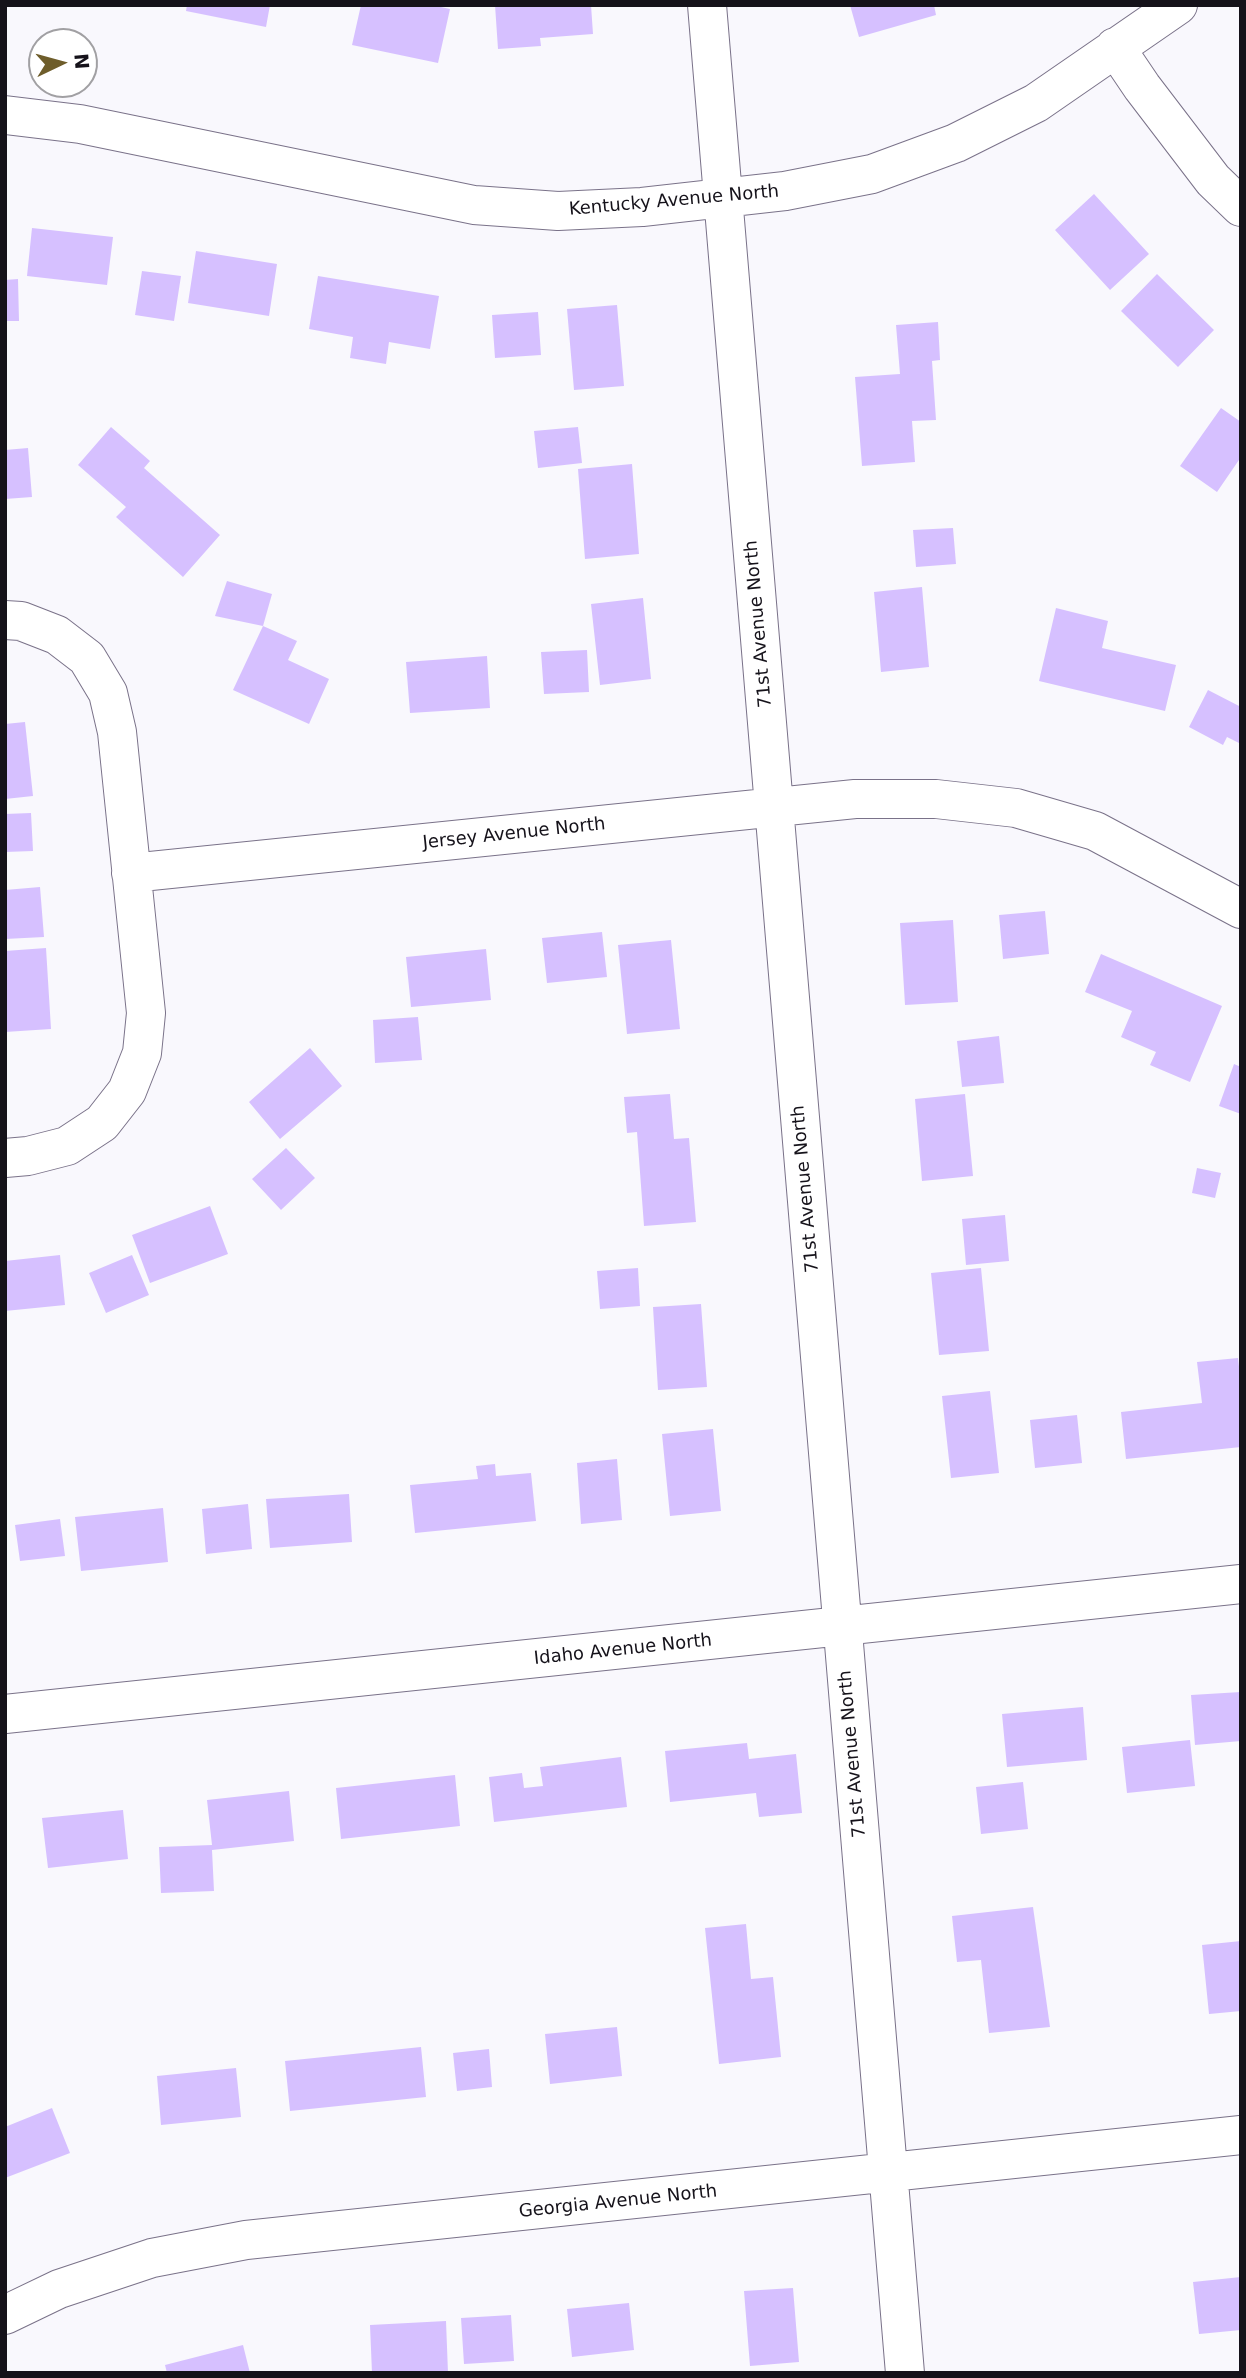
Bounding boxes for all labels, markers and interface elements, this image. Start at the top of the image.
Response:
north arrow [28,28,98,98]
text: N [70,52,94,70]
street label: Kentucky Avenue North [568,181,780,221]
street label: 71st Avenue North [741,539,777,709]
street label: Jersey Avenue North [422,814,606,854]
street label: 71st Avenue North [788,1104,824,1274]
street label: Idaho Avenue North [533,1630,713,1670]
street label: 71st Avenue North [835,1669,871,1839]
street label: Georgia Avenue North [518,2181,718,2223]

